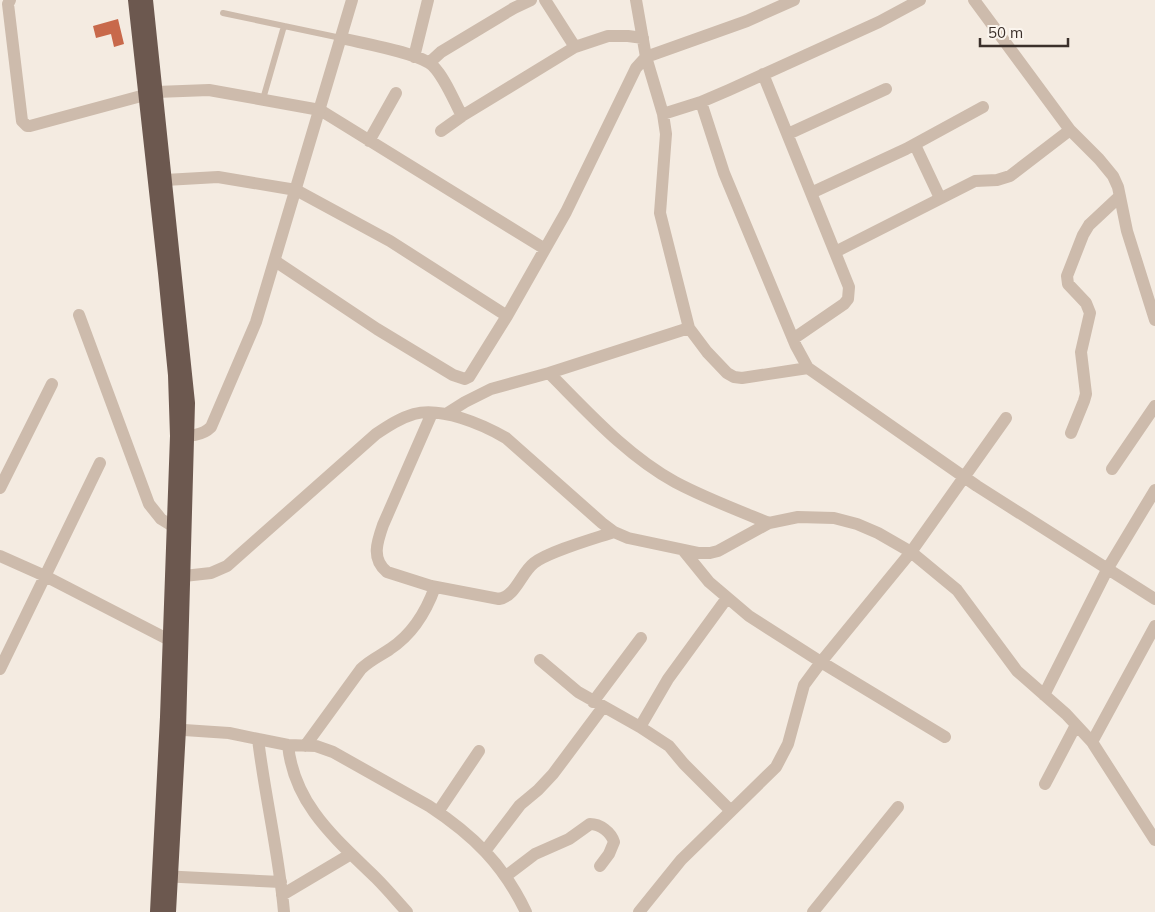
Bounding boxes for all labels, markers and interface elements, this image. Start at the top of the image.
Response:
scale bar [980,15,1068,47]
text: 50 m [988,23,1023,42]

